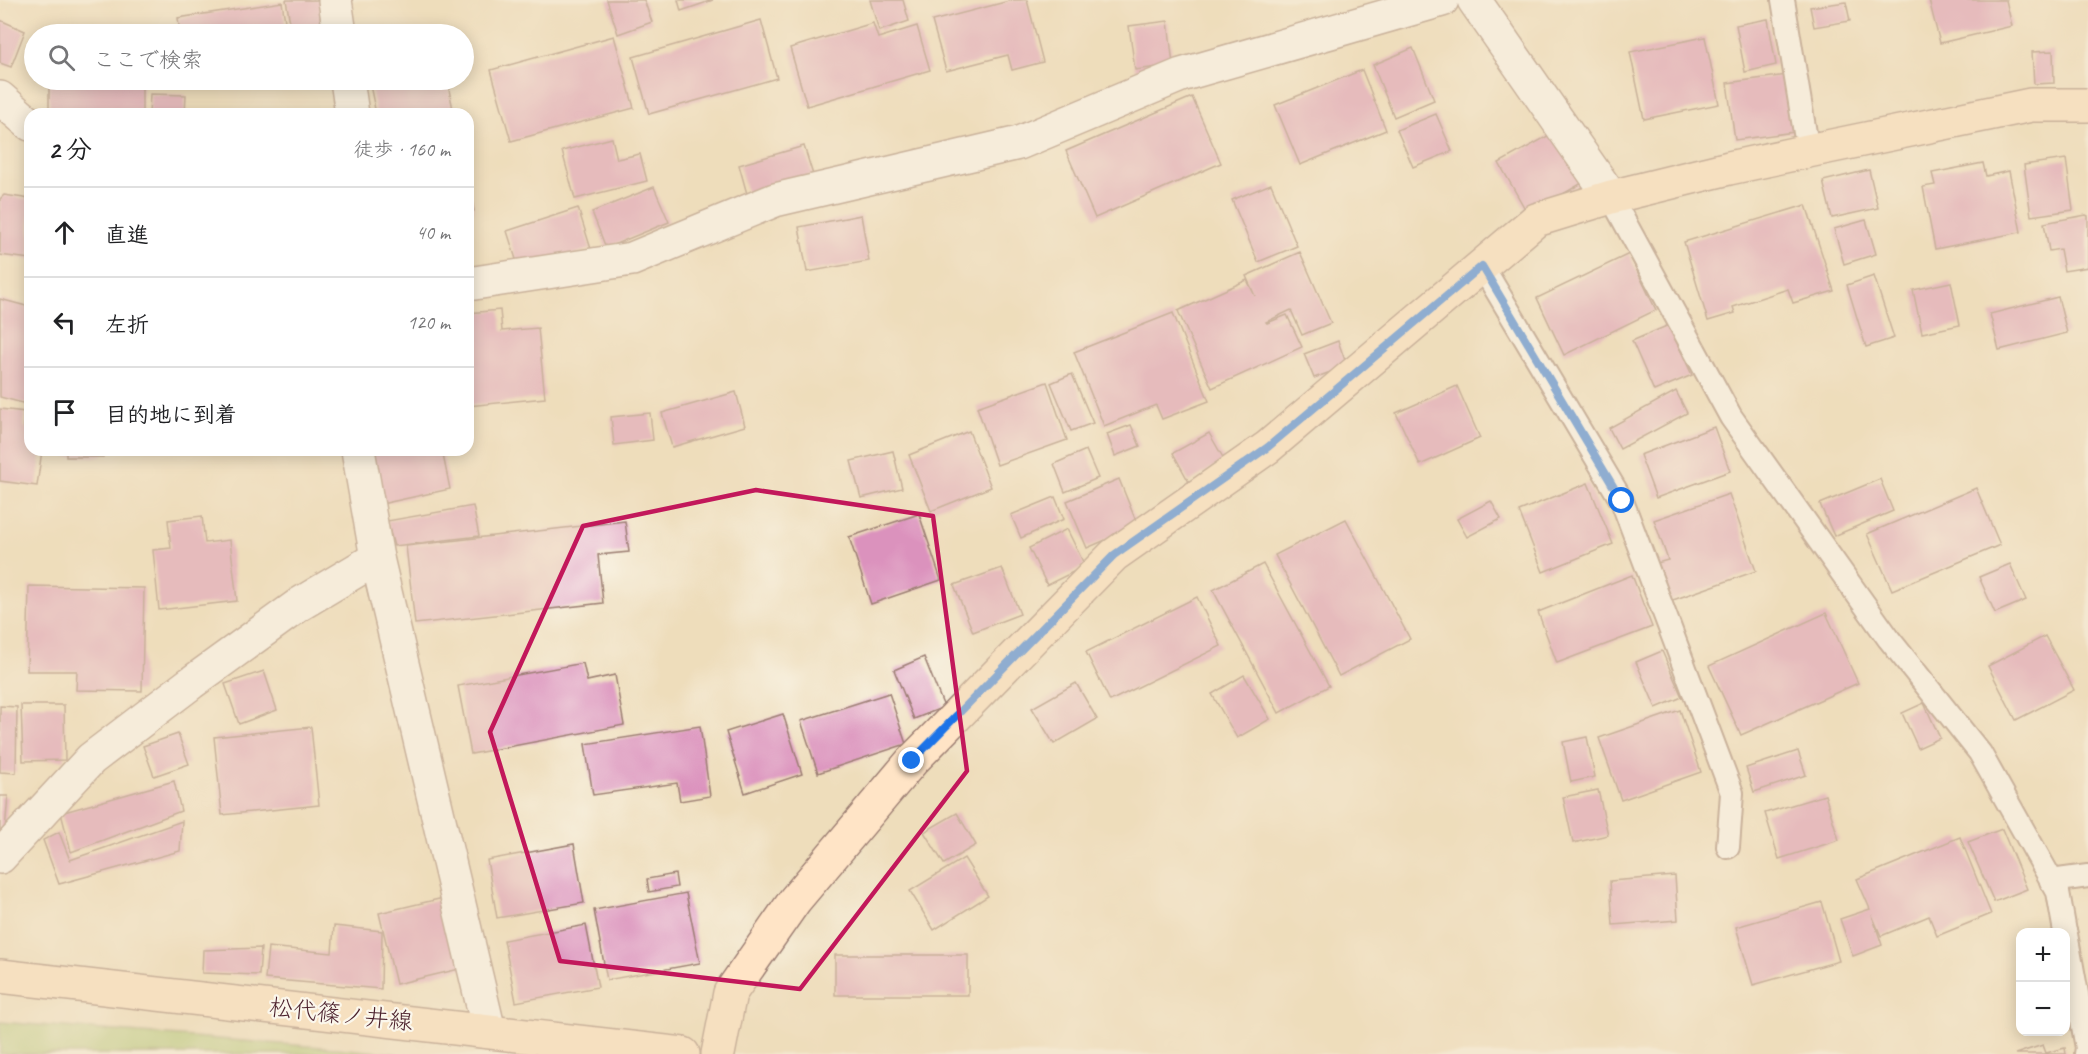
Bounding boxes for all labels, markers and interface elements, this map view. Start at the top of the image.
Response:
search box [24,24,474,90]
icon: search [45,41,78,74]
text: ここで検索 [93,46,203,74]
text: 2 分 [48,133,92,166]
text: 徒歩 · 160 m [354,137,450,162]
icon: ahead [48,216,81,249]
text: 40 m [416,220,450,245]
text: 直進 [105,221,149,249]
icon: left [48,306,81,339]
text: 120 m [407,310,450,335]
text: 左折 [105,311,149,339]
icon: arrive [48,396,81,429]
text: 目的地に到着 [105,401,237,429]
route start [1608,487,1634,513]
route end [898,747,924,773]
map controls [2016,928,2070,1036]
button: + [2016,928,2070,982]
button: − [2016,982,2070,1036]
street label: 松代篠ノ井線 [268,992,414,1036]

